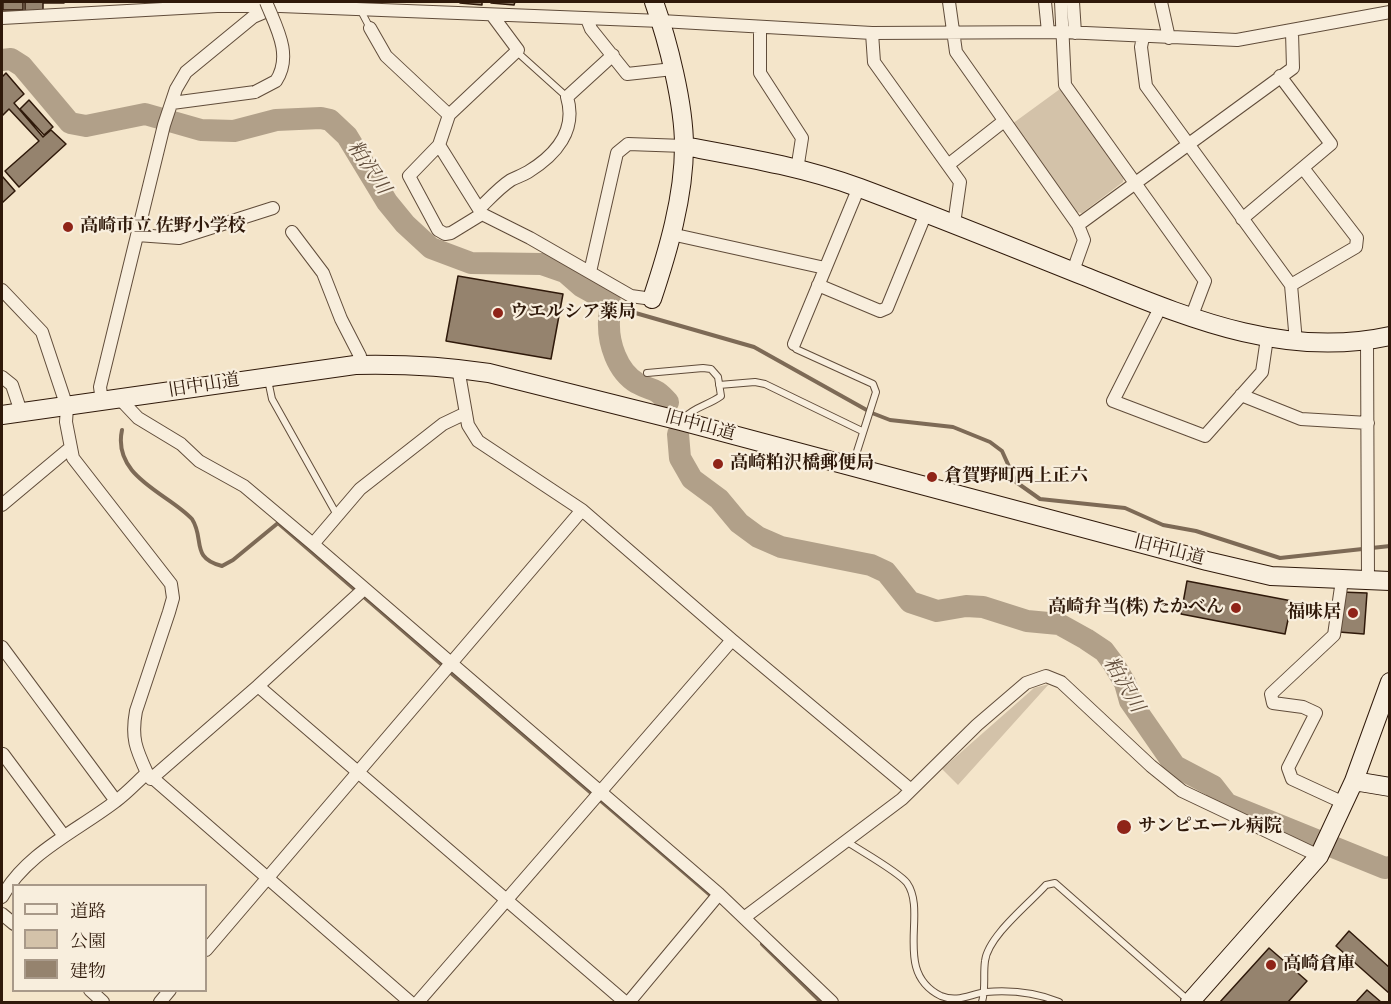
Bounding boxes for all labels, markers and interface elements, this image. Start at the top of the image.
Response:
water label: 粕沢川 [341,136,395,200]
place label: 高崎市立 佐野小学校 [80,216,246,238]
marker: 高崎市立 佐野小学校 [61,220,75,234]
place label: ウエルシア薬局 [510,302,636,324]
marker: ウエルシア薬局 [491,306,505,320]
street label: 旧中山道 [167,370,241,402]
street label: 旧中山道 [662,406,738,446]
place label: 高崎粕沢橋郵便局 [730,453,874,475]
marker: 高崎粕沢橋郵便局 [711,457,725,471]
place label: 倉賀野町西上正六 [944,466,1088,488]
marker: 倉賀野町西上正六 [925,470,939,484]
street label: 旧中山道 [1131,532,1207,570]
place label: 高崎弁当(株) たかべん [1048,597,1224,619]
marker: 高崎弁当(株) たかべん [1229,601,1243,615]
place label: 福味居 [1287,602,1341,624]
marker: 福味居 [1346,606,1360,620]
water label: 粕沢川 [1098,653,1148,717]
place label: サンピエール病院 [1138,816,1282,838]
marker: サンピエール病院 [1115,818,1133,836]
legend [12,884,207,992]
text: 道路 [70,901,106,922]
text: 公園 [70,931,106,952]
place label: 高崎倉庫 [1283,954,1355,976]
marker: 高崎倉庫 [1264,958,1278,972]
text: 建物 [70,961,106,982]

